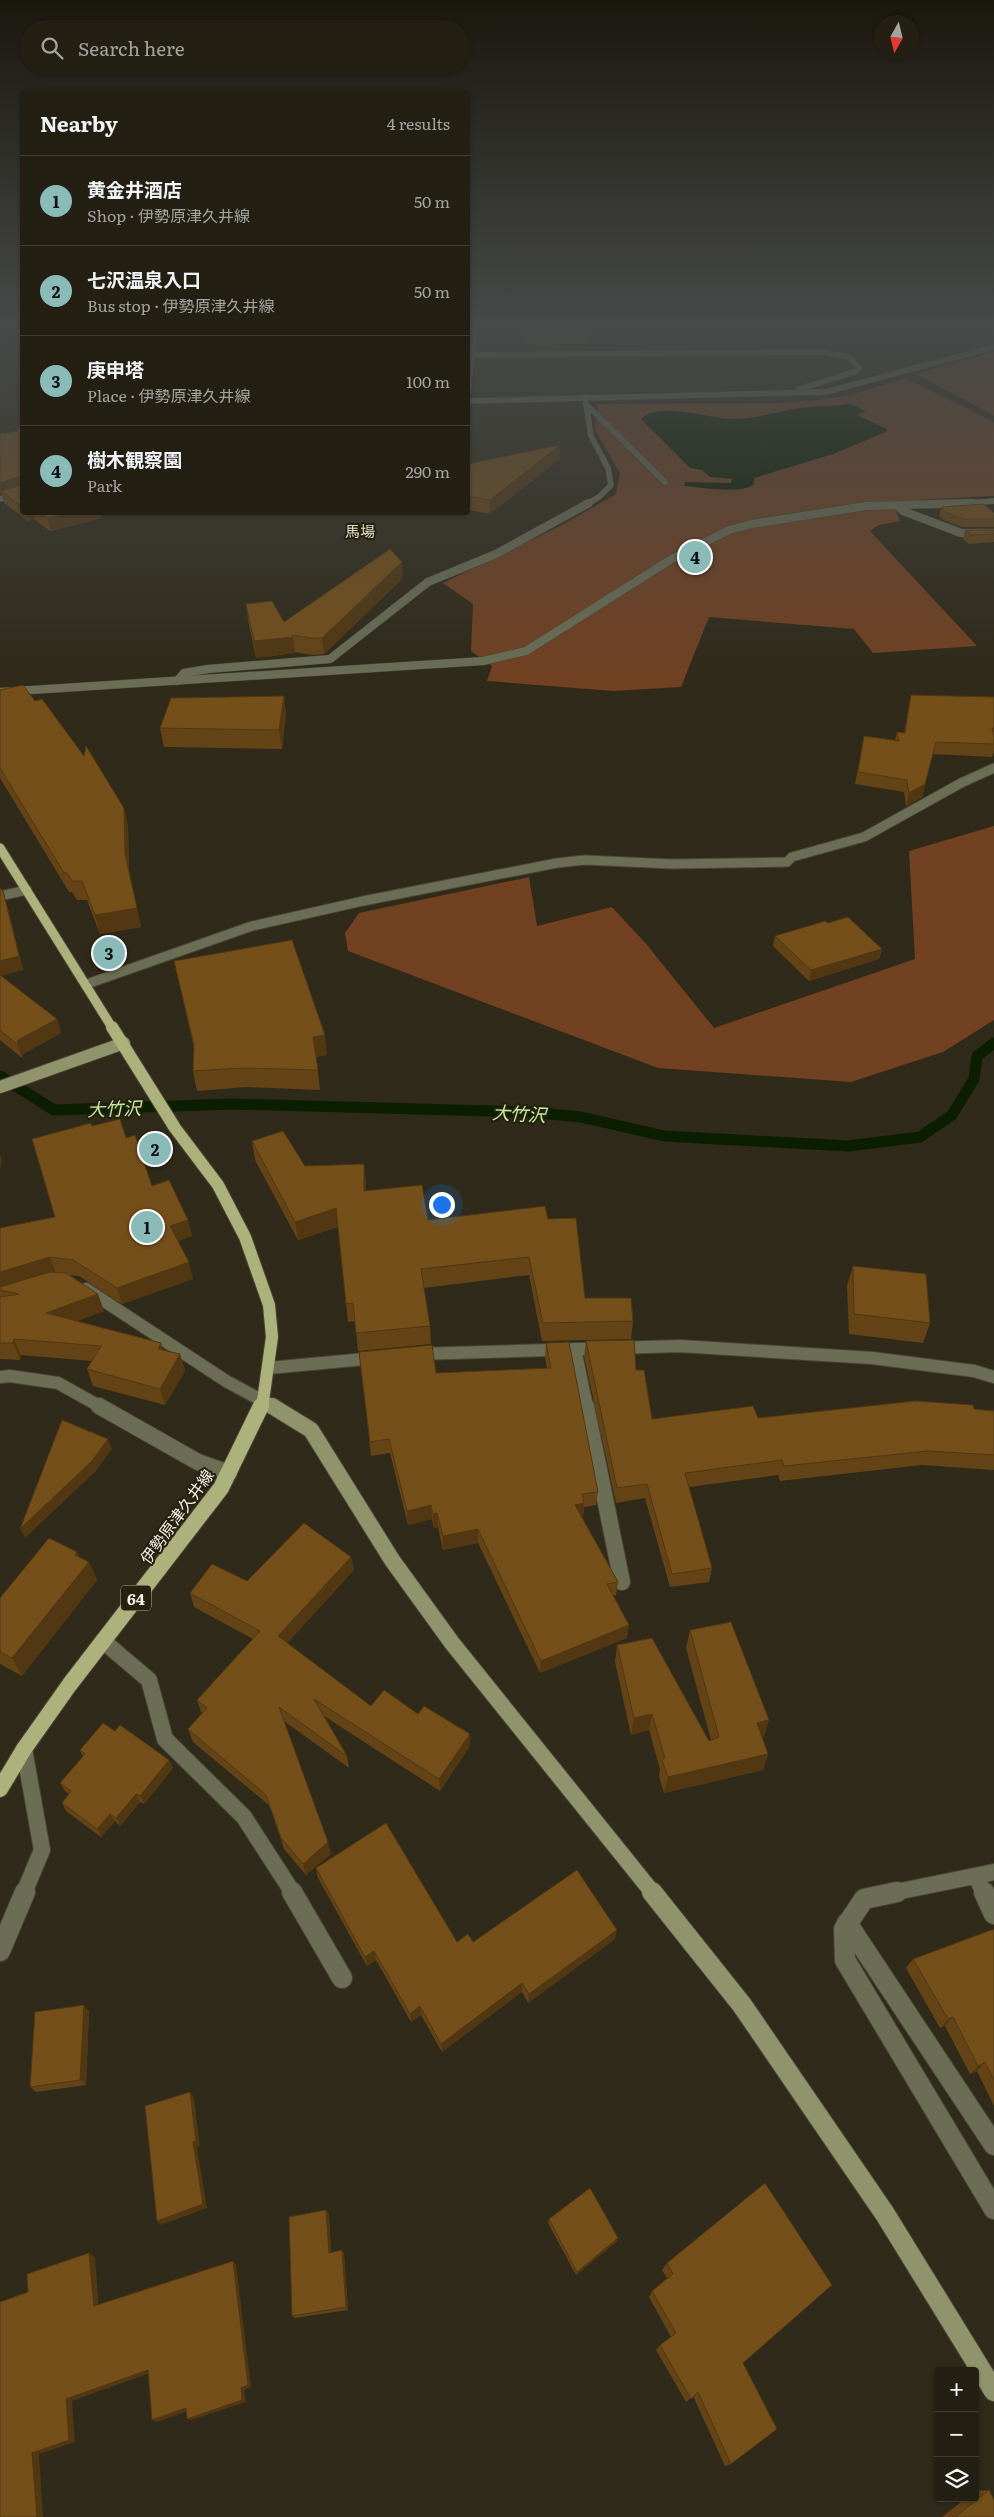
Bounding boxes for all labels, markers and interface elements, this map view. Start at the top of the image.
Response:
north arrow [874,15,919,60]
search box [20,20,470,75]
icon: search [38,34,66,62]
text: Search here [78,34,185,62]
text: Nearby [40,107,118,138]
text: 4 results [387,111,450,135]
text: 黄金井酒店 [87,175,182,203]
text: 1 [53,189,59,213]
text: 50 m [414,189,450,213]
text: Shop · 伊勢原津久井線 [87,203,250,227]
text: 七沢温泉入口 [87,265,201,293]
text: 2 [52,279,60,303]
text: 50 m [414,279,450,303]
text: Bus stop · 伊勢原津久井線 [87,293,274,317]
text: 庚申塔 [87,355,144,383]
text: 3 [52,369,60,393]
text: 100 m [406,369,450,393]
text: Place · 伊勢原津久井線 [87,383,250,407]
text: 樹木観察園 [87,445,182,473]
text: 4 [51,459,61,483]
text: 290 m [406,459,450,483]
text: Park [87,473,122,497]
district label: 馬場 [345,519,375,542]
pin: 4 [679,538,711,576]
pin: 3 [93,934,125,972]
water label: 大竹沢 [87,1093,143,1122]
water label: 大竹沢 [491,1098,549,1128]
pin: 2 [139,1130,171,1168]
your location [429,1192,455,1218]
pin: 1 [131,1208,163,1246]
street label: 伊勢原津久井線 [133,1464,219,1568]
road number: 64 [121,1586,151,1610]
map controls [934,2367,979,2502]
button: + [934,2367,979,2412]
button: − [934,2412,979,2457]
button: layers [934,2457,979,2502]

